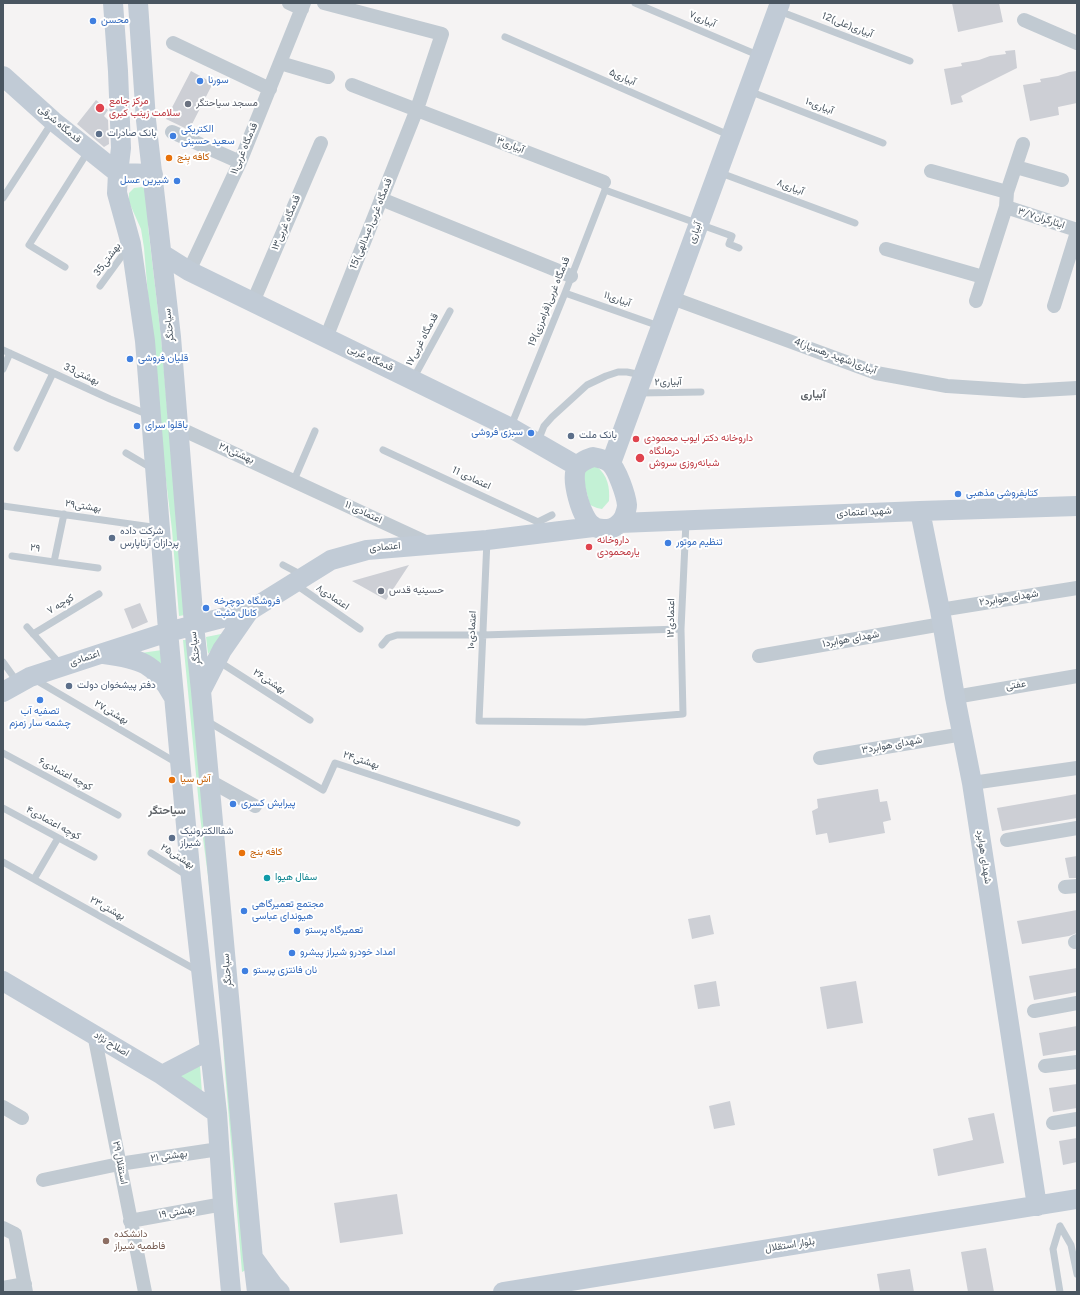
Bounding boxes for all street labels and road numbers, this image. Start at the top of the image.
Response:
street label: آبیاری۷ [687,9,717,31]
street label: 12آبیاری(علی) [820,11,874,41]
street label: آبیاری۵ [607,67,637,89]
street label: آبیاری۱۰ [803,96,835,118]
street label: قدمگاه شرقی [35,104,83,146]
street label: قدمگاه غربی۱۱ [229,121,261,177]
street label: آبیاری۳ [495,135,525,157]
street label: 15قدمگاه غربی(عبدالهی) [348,177,396,271]
street label: آبیاری۸ [775,177,805,199]
street label: قدمگاه غربی۱۳ [270,194,304,252]
street label: ایثارگران۳/۷ [1016,206,1066,232]
street label: آبیاری [687,221,705,245]
street label: بهشتی35 [92,241,124,279]
street label: 19قدمگاه غربی(فرامرزی) [527,256,573,348]
street label: آبیاری۱۱ [602,290,632,310]
street label: سیاحتگر [162,308,178,342]
street label: قدمگاه غربی۱۷ [404,312,442,368]
street label: 4آبیاری(شهید رهسپار) [792,336,878,378]
street label: قدمگاه غربی [345,343,395,375]
street label: 33بهشتی [61,361,101,389]
street label: آبیاری۲ [654,377,682,389]
street label: ۲۸بهشتی [216,441,256,467]
street label: 11 اعتمادی [450,465,492,493]
street label: ۲۹بهشتی [64,498,102,516]
street label: ۱۱ اعتمادی [343,499,383,527]
street label: شهید اعتمادی [836,506,892,520]
street label: اعتمادی [369,541,401,555]
street label: ۲۹ [29,542,41,556]
street label: اعتمادی۸ [313,583,351,613]
street label: شهدای هوابرد۲ [979,588,1039,610]
street label: کوچه ۷ [45,592,77,618]
street label: اعتمادی۱۲ [666,598,678,638]
street label: اعتمادی۱۰ [466,611,480,649]
street label: شهدای هوابرد۱ [822,629,880,651]
street label: سیاحتگر [188,631,204,665]
street label: اعتمادی [68,648,102,670]
street label: ۲۶بهشتی [250,667,288,697]
street label: عفتی [1005,678,1027,694]
street label: ۲۷بهشتی [92,698,130,728]
street label: ۳شهدای هوابرد [861,735,923,757]
street label: ۲۴بهشتی [341,750,381,772]
street label: کوچه اعتمادی۶ [36,756,94,794]
street label: کوچه اعتمادی۴ [24,805,82,843]
street label: شهدای هوابرد [973,829,993,885]
street label: ۲۵بهشتی [158,842,196,872]
street label: ۲۳بهشتی [87,894,127,924]
street label: سیاحتگر [221,953,235,987]
street label: اصلاح نژاد [91,1030,131,1060]
street label: ۲۹ استقلال [109,1140,129,1186]
street label: ۲۱ بهشتی [150,1148,188,1166]
street label: ۱۹ بهشتی [158,1204,196,1222]
street label: بلوار استقلال [764,1236,816,1256]

